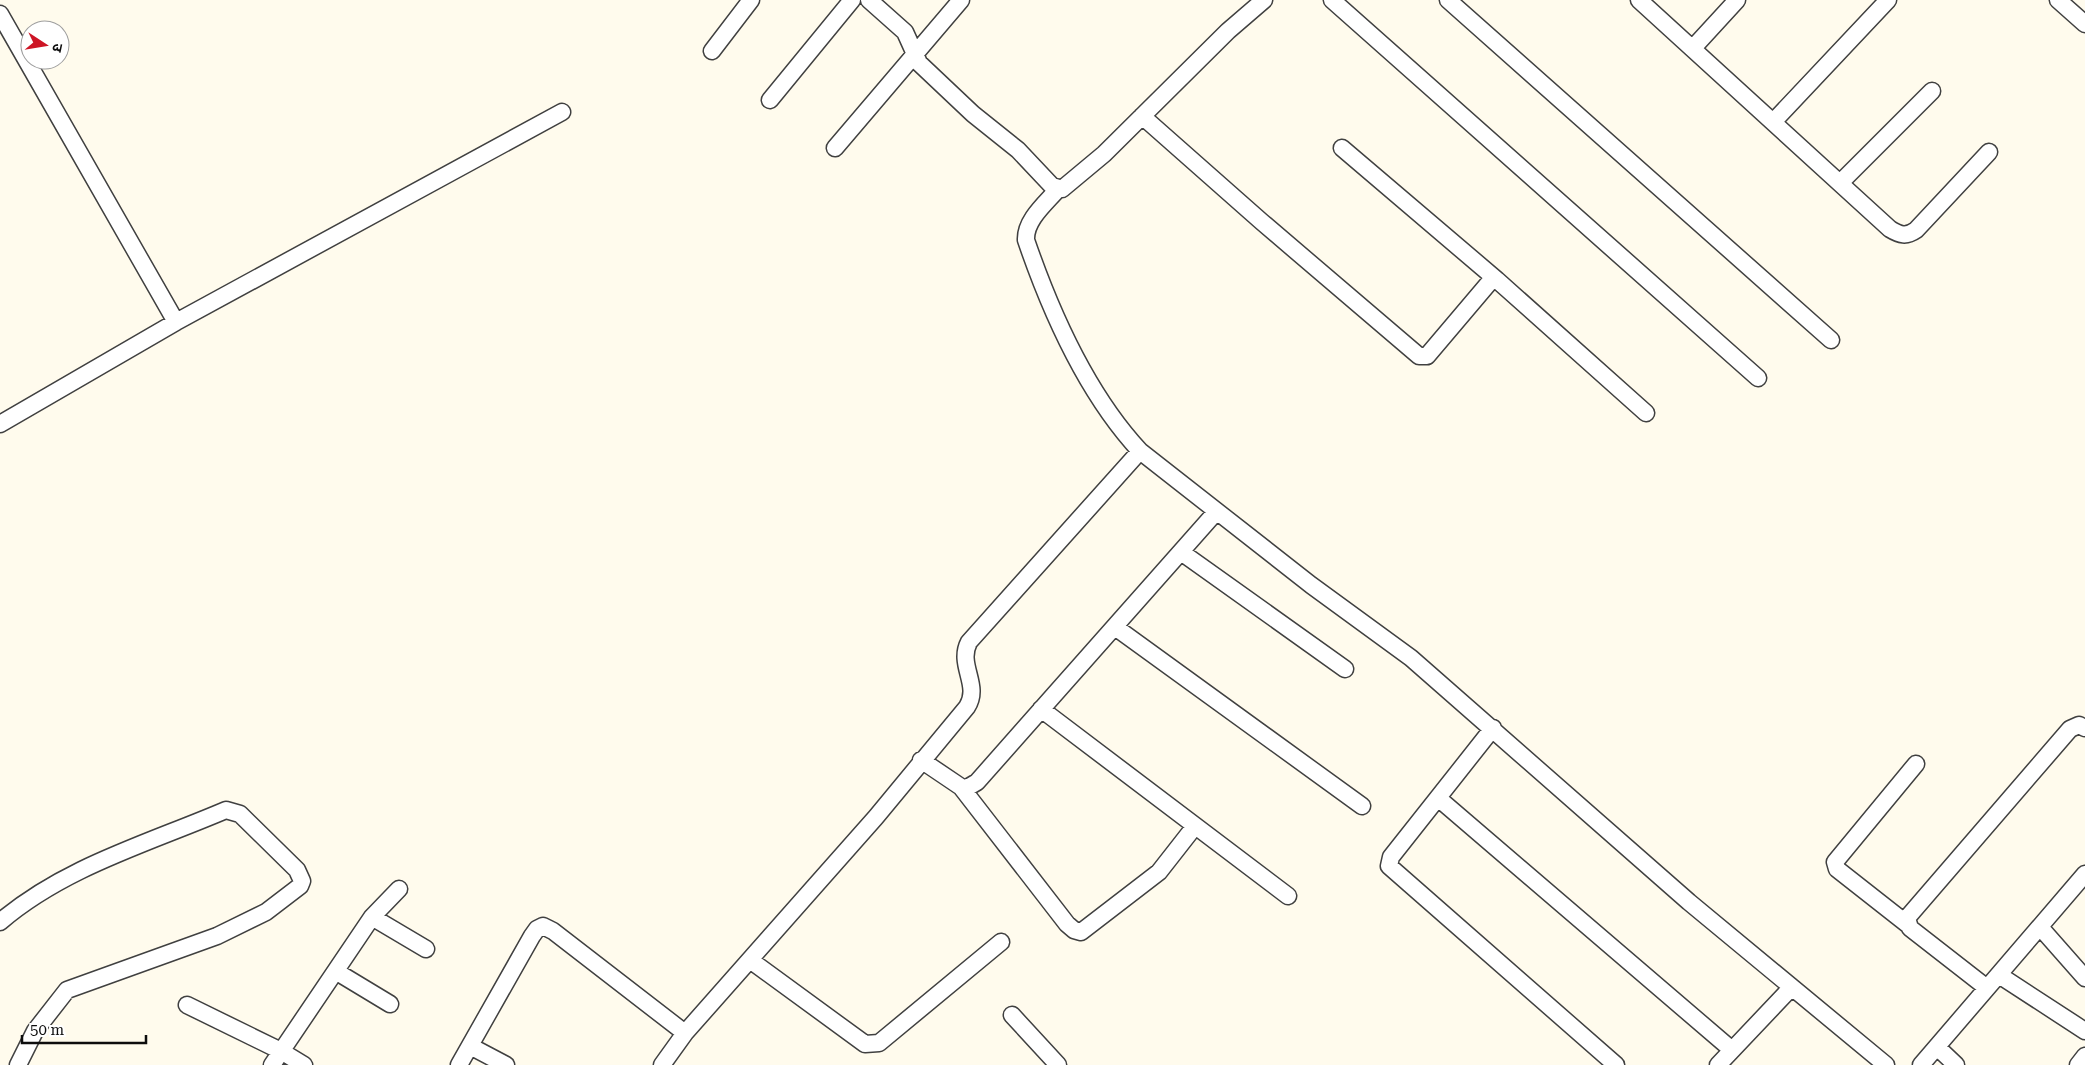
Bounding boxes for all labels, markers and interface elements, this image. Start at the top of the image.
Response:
north arrow [20,20,70,70]
text: उ [49,42,66,54]
scale bar [22,1012,146,1044]
text: 50 m [30,1021,65,1039]

